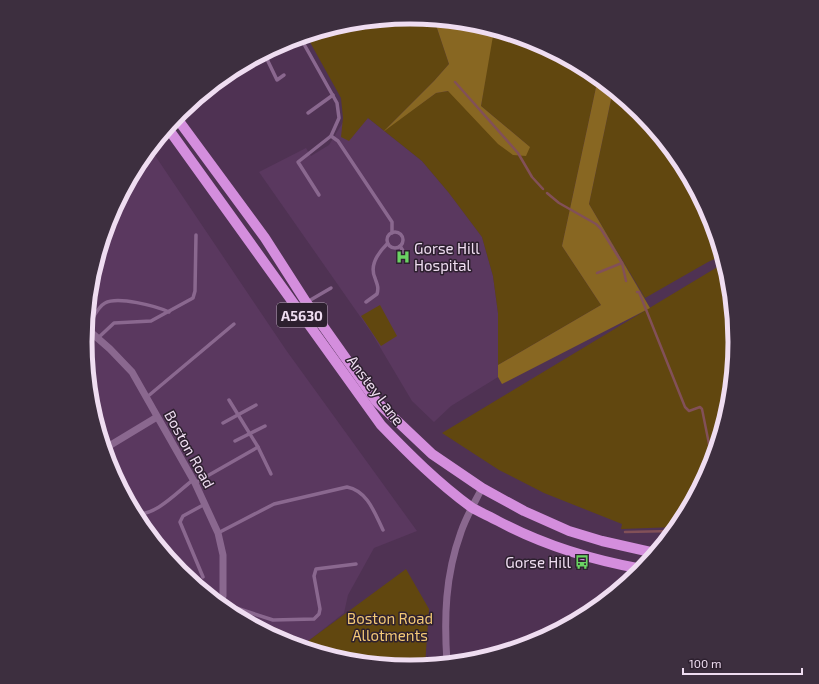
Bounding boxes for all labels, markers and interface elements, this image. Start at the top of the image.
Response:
place label: Gorse Hill Hospital [414,239,480,274]
hospital icon: Gorse Hill Hospital [395,249,411,265]
road number: A5630 [277,303,327,327]
street label: Anstey Lane [344,351,408,429]
street label: Boston Road [161,407,219,491]
place label: Gorse Hill [505,553,572,571]
bus stop icon: Gorse Hill [574,554,590,570]
park label: Boston Road Allotments [347,609,433,644]
scale bar [683,650,802,676]
text: 100 m [689,656,721,670]

